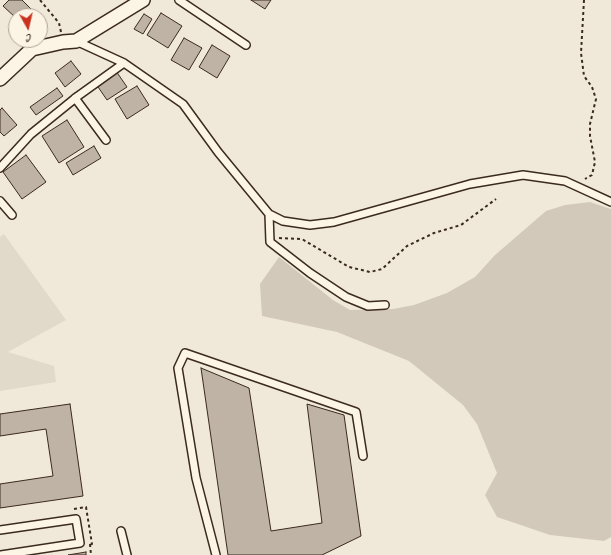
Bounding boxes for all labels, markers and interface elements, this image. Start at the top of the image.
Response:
north arrow [8,8,48,48]
text: С [26,32,33,46]

